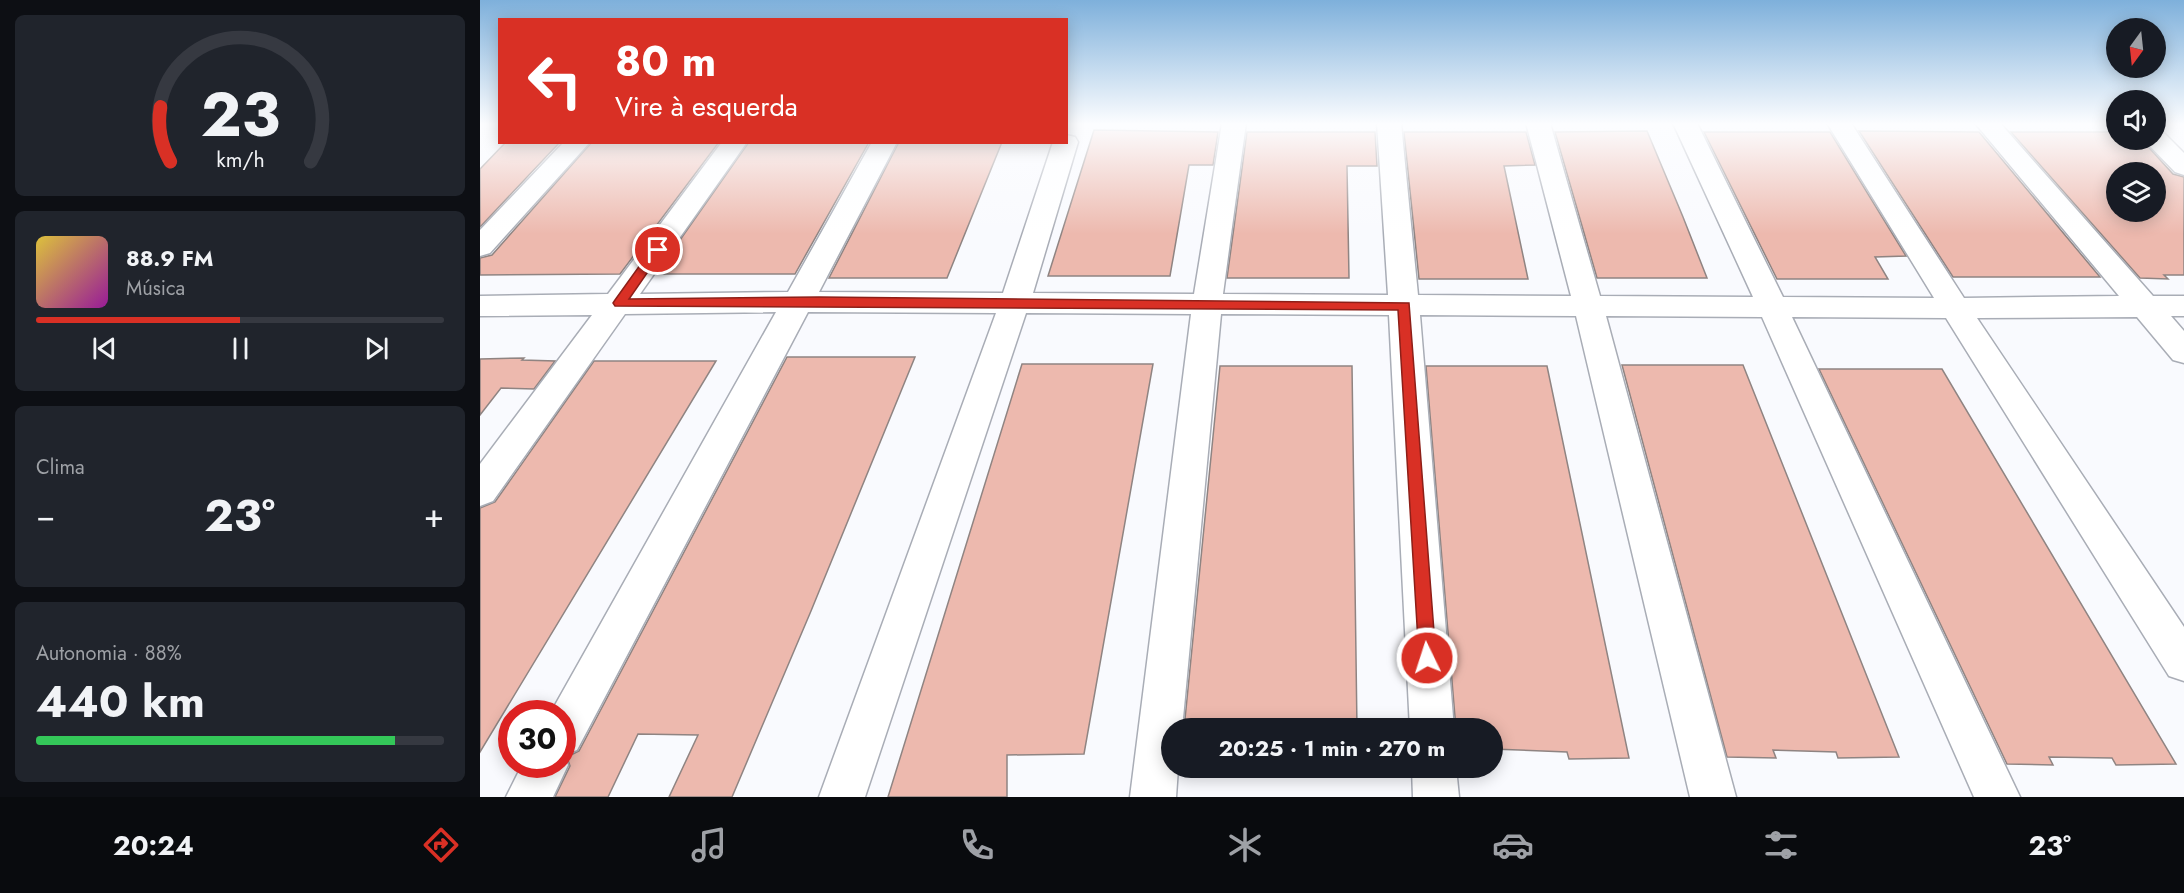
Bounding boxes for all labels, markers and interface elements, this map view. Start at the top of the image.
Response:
north arrow [2106,18,2166,78]
map controls [2106,18,2166,222]
text: 80 m [615,31,716,92]
icon: left [516,42,594,120]
text: 23 [200,69,280,159]
text: Vire à esquerda [615,87,798,126]
button: sound [2106,90,2166,150]
text: km/h [216,145,264,176]
button: layers [2106,162,2166,222]
pin [632,224,683,275]
icon: arrive [641,233,674,266]
text: 88.9 FM [126,242,213,274]
text: Música [126,274,185,303]
icon: previous [88,332,121,365]
icon: pause [224,332,257,365]
icon: next [360,332,393,365]
text: Clima [36,453,85,482]
text: 23° [204,483,275,548]
text: − [36,492,55,539]
text: + [424,492,444,539]
position arrow [1395,626,1459,690]
text: Autonomia · 88% [36,639,182,668]
text: 440 km [36,669,205,734]
speed limit sign: 30 [498,700,576,778]
text: 20:25 · 1 min · 270 m [1219,732,1445,764]
icon: directions [420,824,462,866]
icon: music [688,824,730,866]
icon: phone [956,824,998,866]
icon: climate [1224,824,1266,866]
icon: car [1492,824,1534,866]
icon: filters [1760,824,1802,866]
text: 20:24 [113,826,194,865]
text: 23° [2028,826,2071,865]

